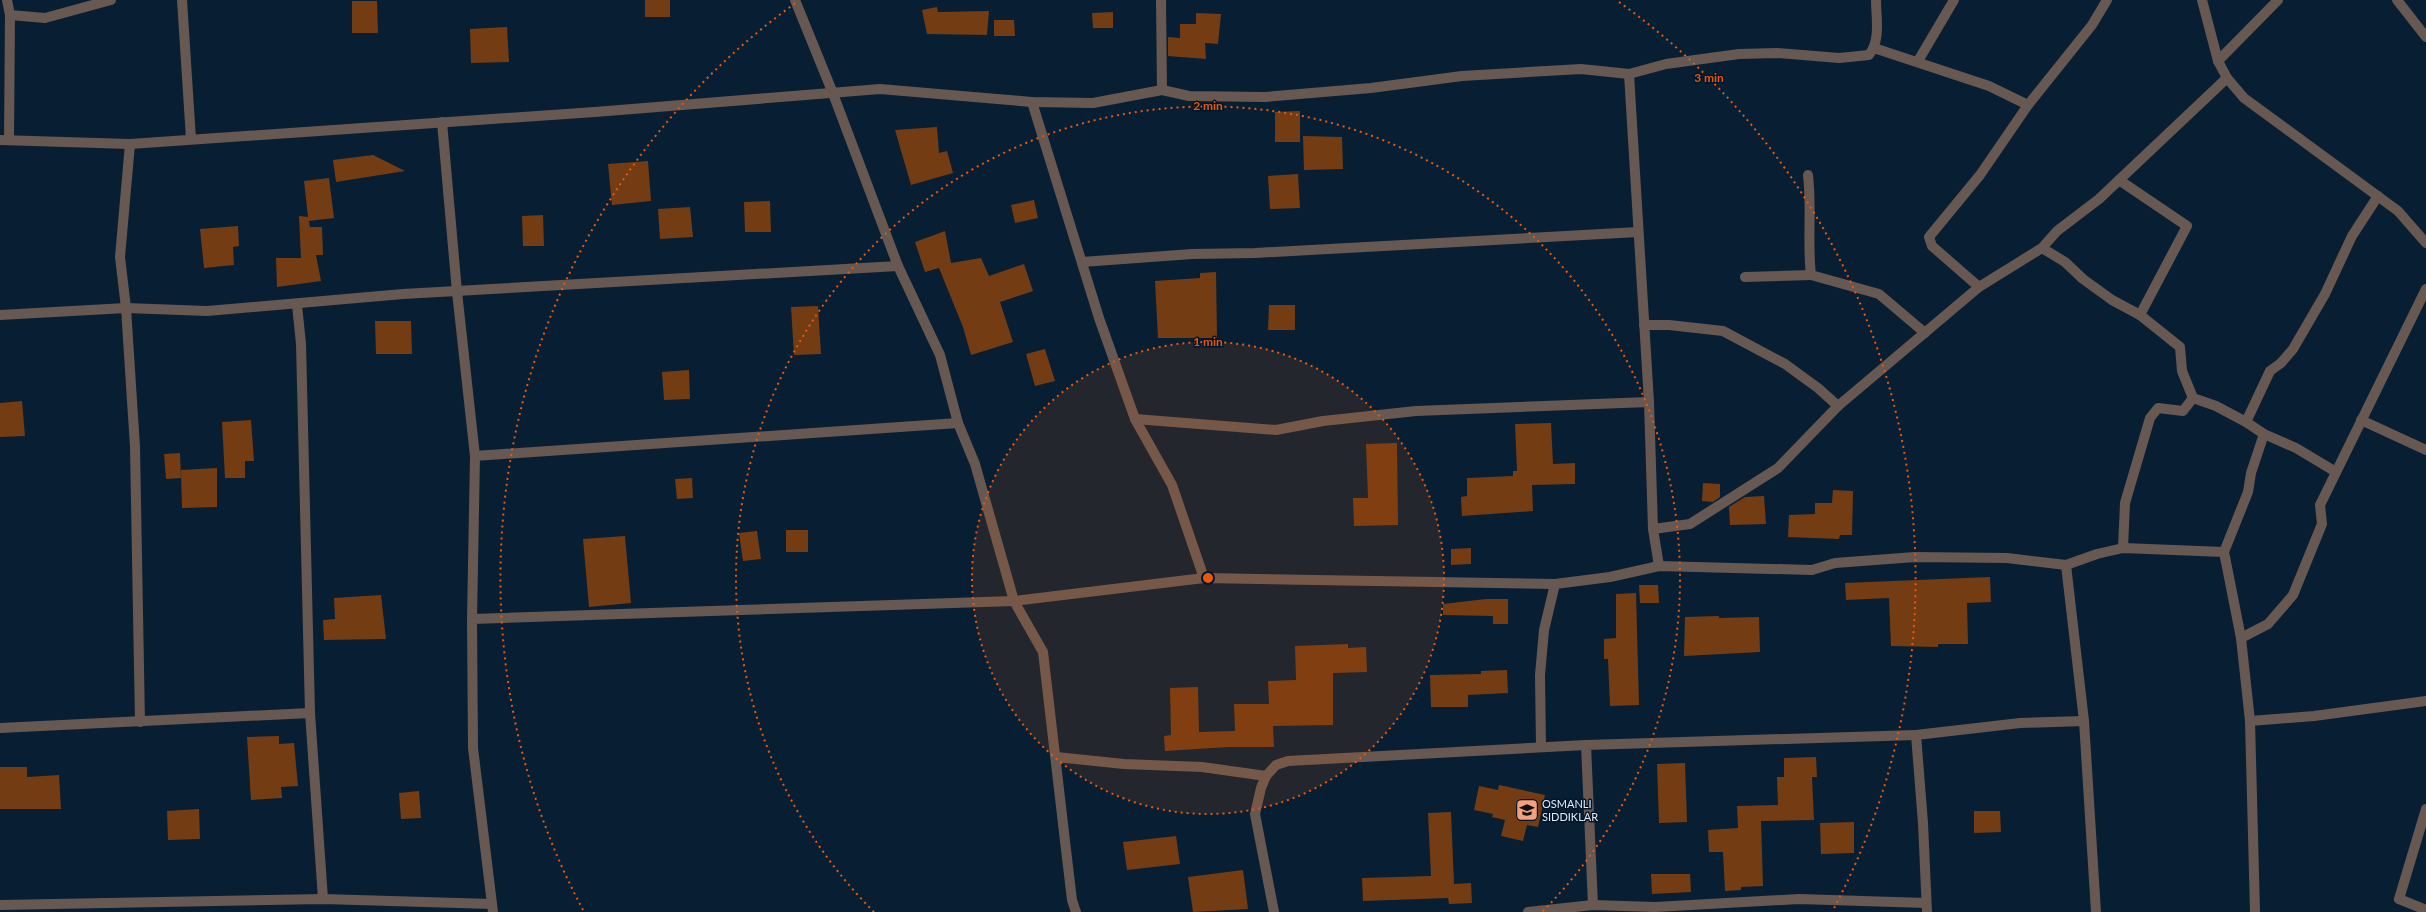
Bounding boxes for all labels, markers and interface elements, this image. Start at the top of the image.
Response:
text: 3 min [1694,70,1724,85]
text: 2 min [1193,98,1223,113]
text: 1 min [1193,334,1223,349]
centre of rings [1201,571,1215,585]
school or university icon: OSMANLI SIDDIKLAR [1514,797,1540,823]
place label: OSMANLI SIDDIKLAR [1542,797,1598,823]

